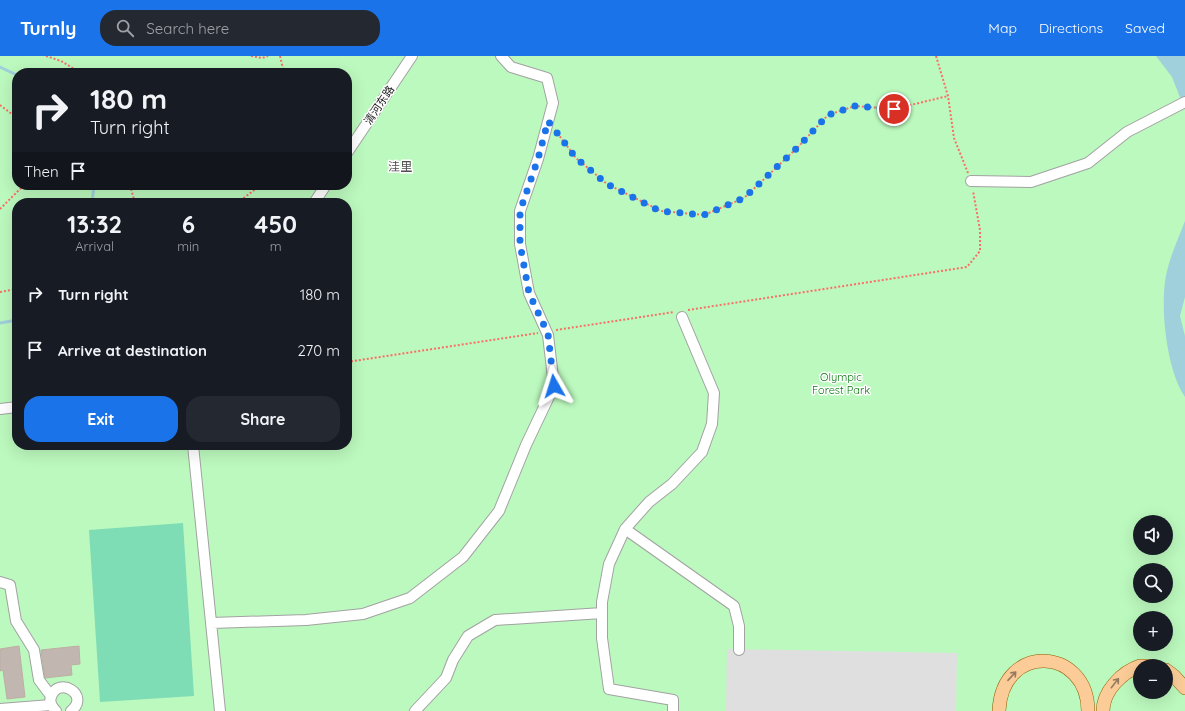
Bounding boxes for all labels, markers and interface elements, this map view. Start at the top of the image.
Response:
search box [100,10,380,46]
text: Turnly [20,16,76,40]
icon: search [114,17,136,39]
text: Search here [146,19,229,38]
text: Map [988,19,1017,37]
text: Directions [1039,19,1103,37]
text: Saved [1125,19,1165,37]
text: 180 m [90,81,167,116]
street label: 清河东路 [361,83,397,127]
icon: right [24,84,76,136]
pin [877,92,911,126]
icon: arrive [883,98,905,120]
text: Turn right [90,116,170,139]
district label: 洼里 [388,159,412,174]
icon: arrive [67,160,89,182]
text: Then [24,162,59,181]
text: 13:32 [67,209,122,239]
text: 6 [182,209,195,239]
text: 450 [254,209,297,239]
text: Arrival [75,238,114,254]
text: min [177,238,199,254]
text: m [270,238,282,254]
icon: right [24,283,46,305]
text: Turn right [58,285,129,304]
text: 180 m [300,285,340,304]
icon: arrive [24,339,46,361]
text: Arrive at destination [58,341,207,360]
text: 270 m [298,341,340,360]
position arrow [533,365,575,407]
park label: Olympic Forest Park [812,370,870,397]
button: Exit [24,396,178,442]
button: Share [186,396,340,442]
map controls [1133,515,1173,699]
button: sound [1133,515,1173,555]
button: search [1133,563,1173,603]
button: + [1133,611,1173,651]
button: − [1133,659,1173,699]
one-way arrow [1008,671,1017,681]
one-way arrow [1111,678,1120,689]

